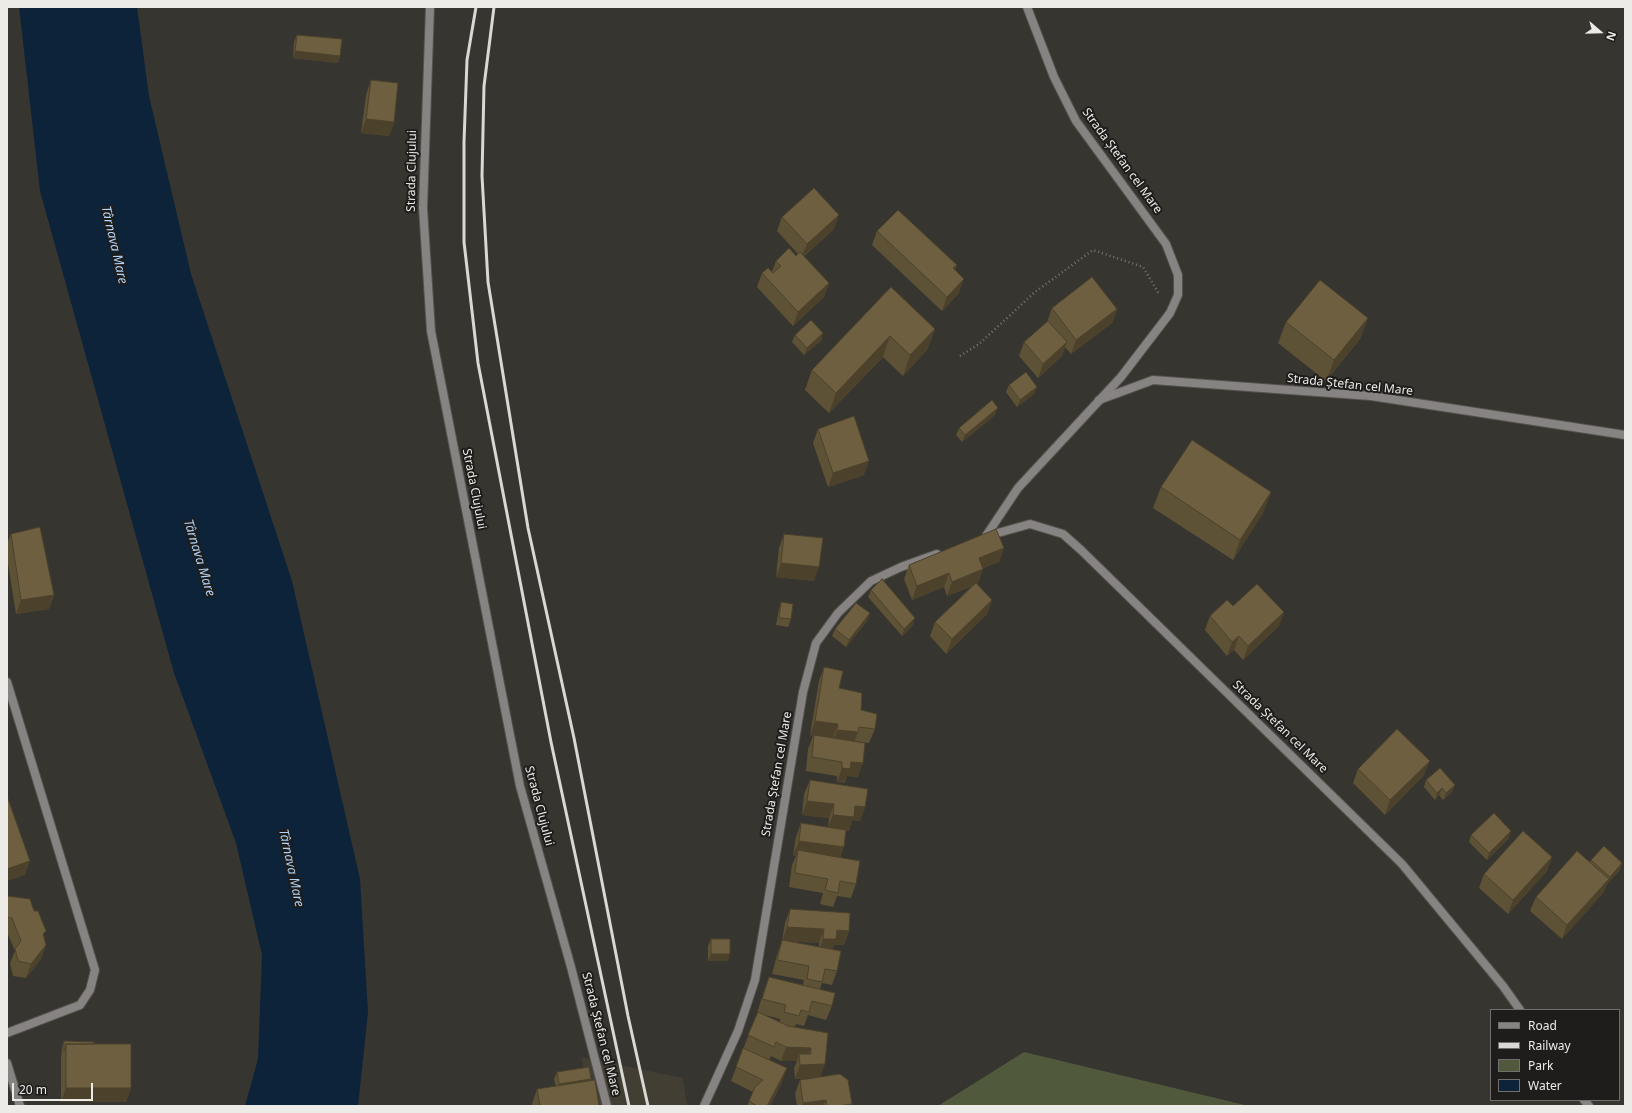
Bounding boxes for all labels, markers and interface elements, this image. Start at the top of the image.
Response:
north arrow [1580,12,1620,52]
text: N [1603,29,1620,43]
street label: Strada Ștefan cel Mare [1079,106,1165,216]
street label: Strada Clujului [404,130,420,212]
water label: Târnava Mare [97,205,131,285]
street label: Strada Ștefan cel Mare [1286,371,1414,399]
street label: Strada Clujului [459,447,489,531]
water label: Târnava Mare [180,518,218,598]
street label: Strada Ștefan cel Mare [1229,678,1331,776]
street label: Strada Ștefan cel Mare [759,710,795,838]
street label: Strada Clujului [521,765,557,847]
water label: Târnava Mare [275,827,307,909]
street label: Strada Ștefan cel Mare [579,971,623,1097]
legend [1490,1009,1620,1101]
text: Road [1528,1017,1557,1034]
text: Railway [1528,1037,1571,1054]
text: Park [1528,1057,1553,1074]
scale bar [14,1075,95,1101]
text: Water [1528,1077,1562,1094]
text: 20 m [19,1081,47,1098]

